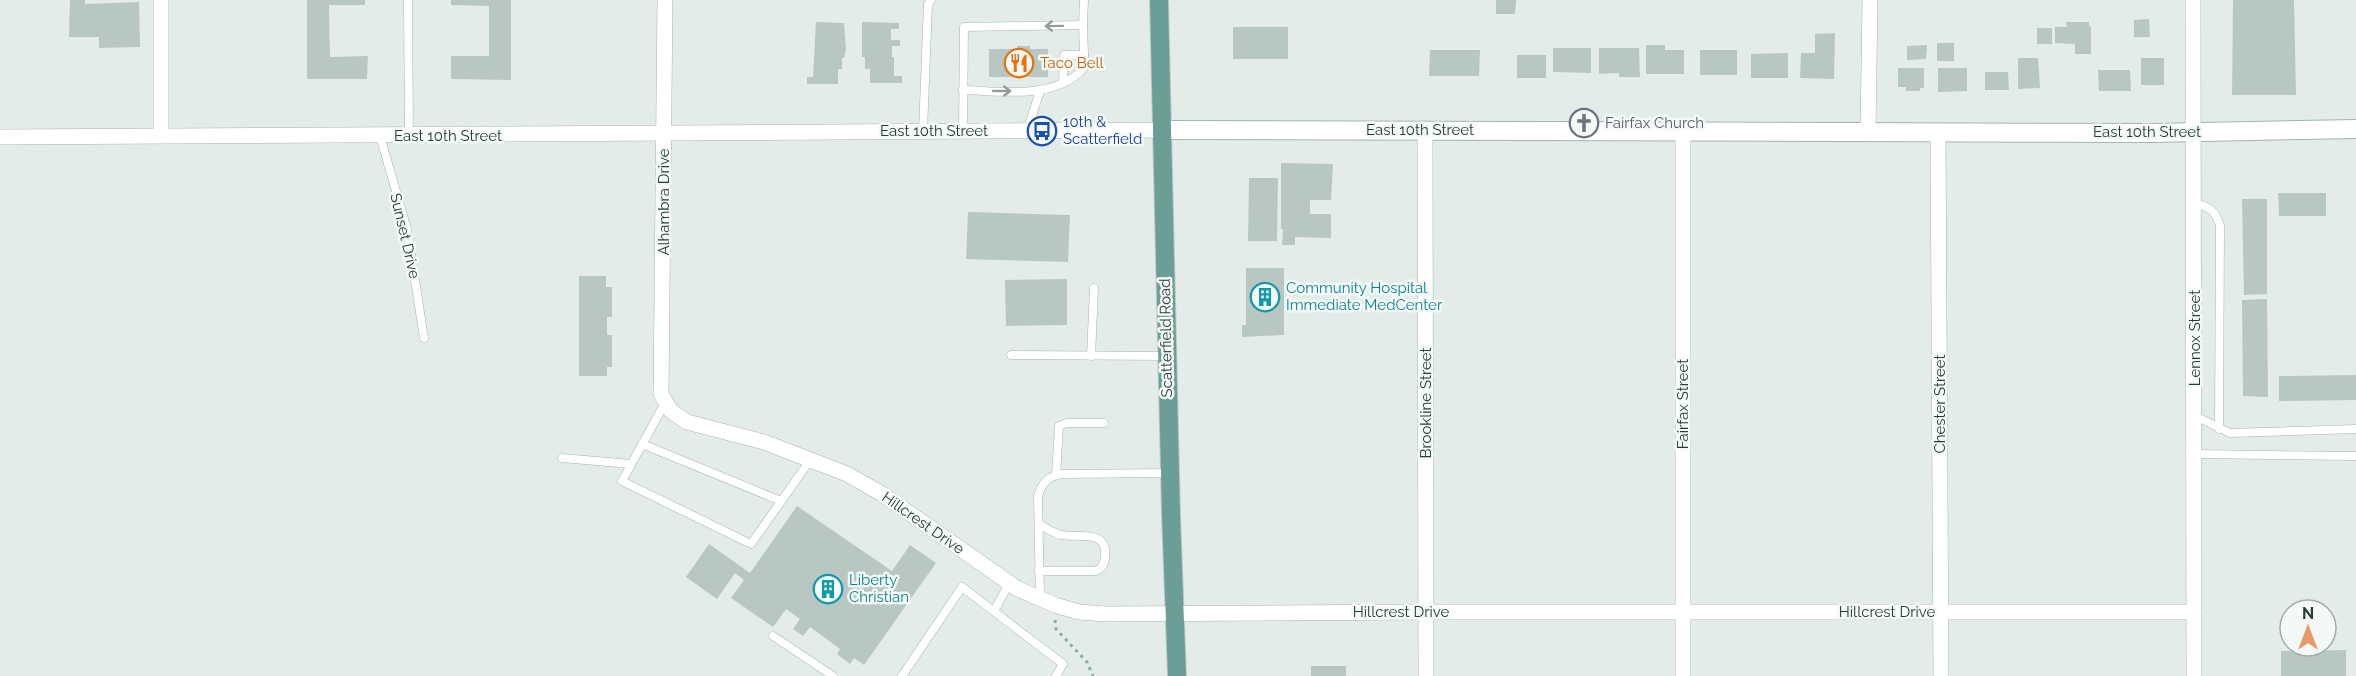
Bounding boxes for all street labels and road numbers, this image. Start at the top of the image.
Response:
street label: East 10th Street [1366,121,1474,139]
street label: East 10th Street [880,122,988,140]
street label: East 10th Street [2093,123,2201,141]
street label: East 10th Street [394,127,502,145]
street label: Alhambra Drive [655,148,673,256]
street label: Sunset Drive [386,191,424,281]
street label: Scatterfield Road [1156,278,1176,398]
street label: Lennox Street [2186,290,2204,386]
street label: Brookline Street [1417,347,1435,459]
street label: Chester Street [1931,354,1949,454]
street label: Fairfax Street [1674,359,1692,449]
street label: Hillcrest Drive [878,488,968,558]
street label: Hillcrest Drive [1353,603,1449,621]
street label: Hillcrest Drive [1839,603,1935,621]

